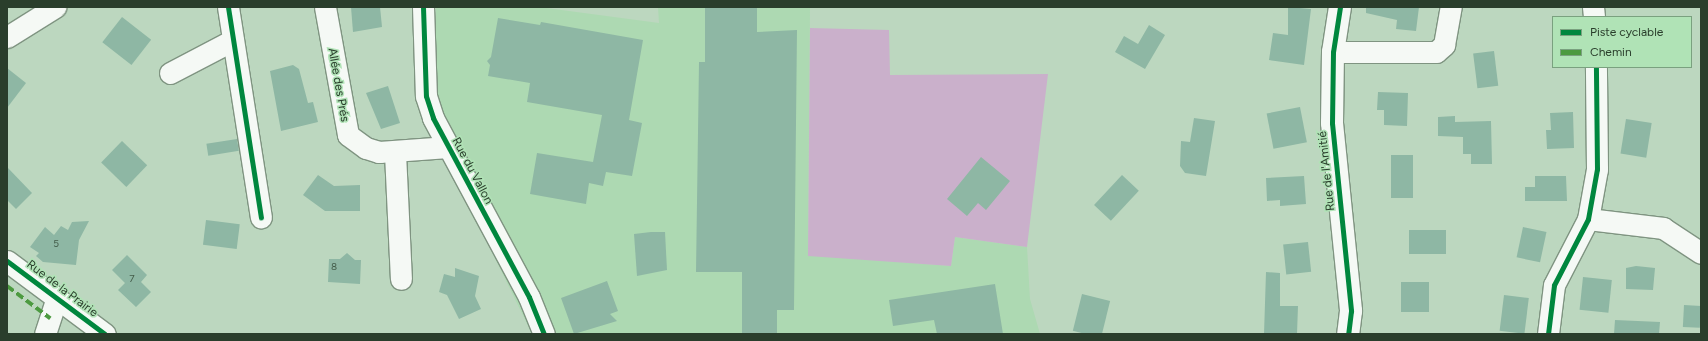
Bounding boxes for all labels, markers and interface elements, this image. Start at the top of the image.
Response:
legend [1552,16,1692,68]
text: Piste cyclable [1590,25,1663,39]
text: Chemin [1590,45,1632,59]
street label: Allée des Prés [324,47,352,123]
street label: Rue de l'Amitié [1316,130,1338,212]
street label: Rue du Vallon [448,135,496,207]
house number: 5 [53,238,59,250]
street label: Rue de la Prairie [24,258,100,320]
house number: 8 [331,261,337,273]
house number: 7 [129,273,135,285]

